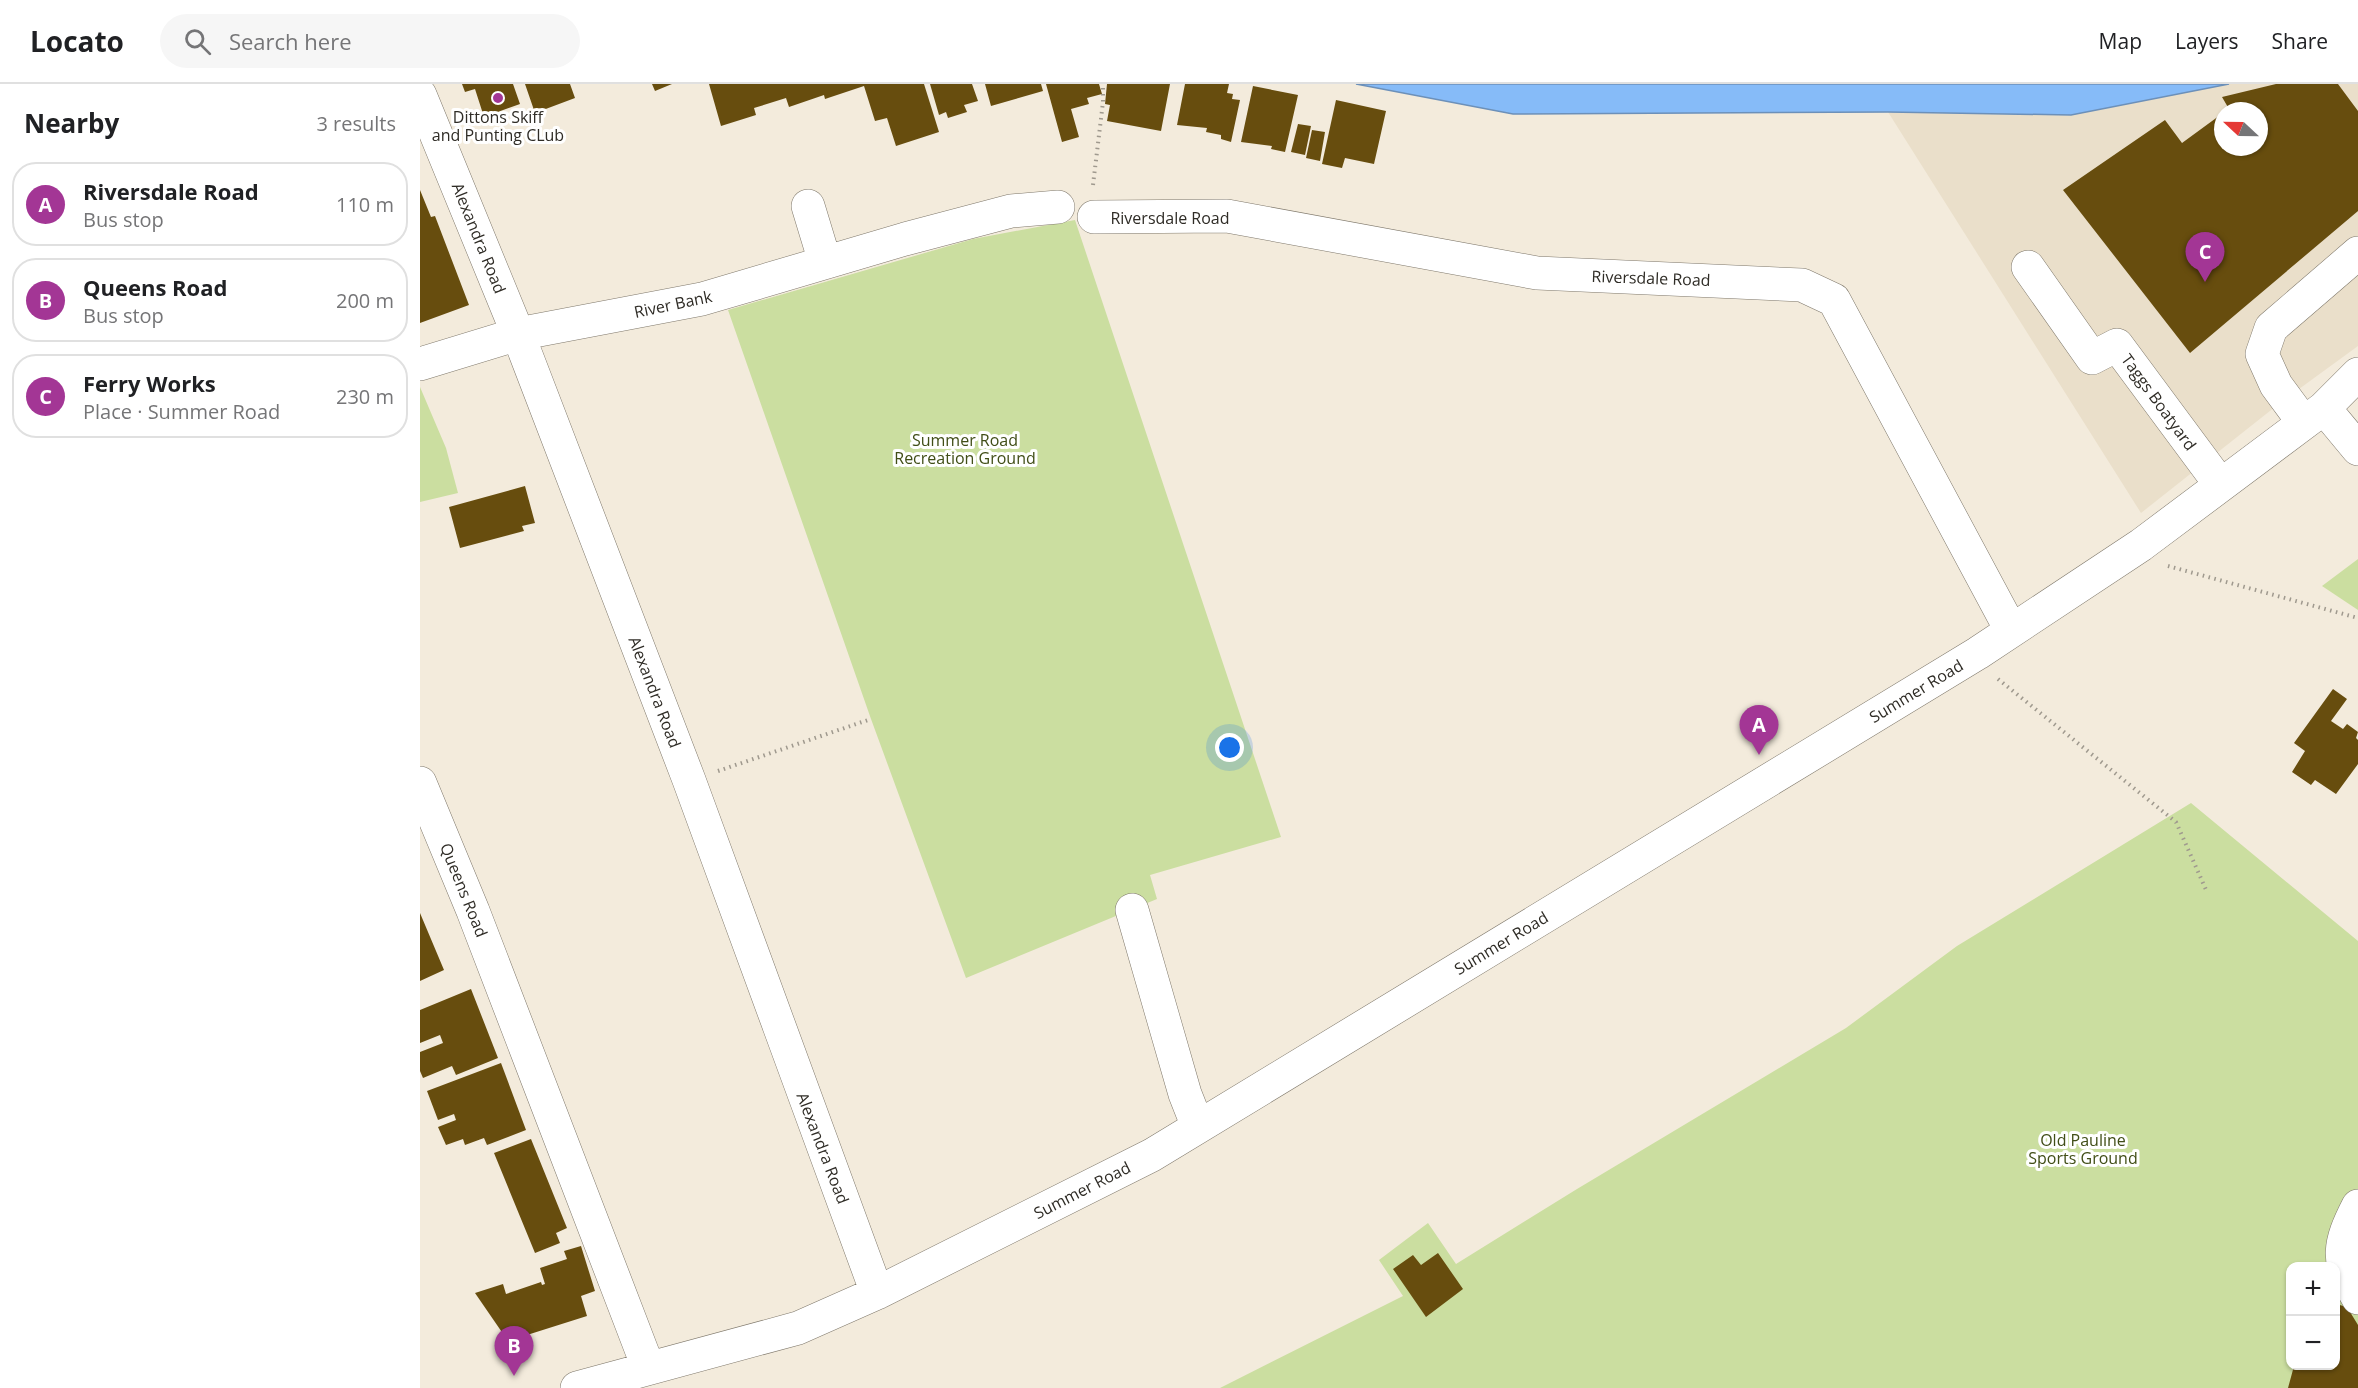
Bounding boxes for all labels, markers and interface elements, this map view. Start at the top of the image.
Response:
search box [160,14,580,68]
text: Locato [30,22,124,60]
icon: search [181,25,214,58]
text: Search here [229,26,352,56]
text: Map [2099,27,2142,55]
text: Layers [2175,27,2239,55]
text: Share [2272,27,2328,55]
marker: Dittons Skiff and Punting CLub [491,91,505,105]
north arrow [2214,102,2268,156]
text: Nearby [24,105,119,141]
place label: Dittons Skiff and Punting CLub [432,106,564,146]
text: 3 results [316,110,396,137]
text: Riversdale Road [83,176,259,206]
street label: Alexandra Road [447,179,511,297]
text: A [39,191,52,218]
text: 110 m [336,191,394,218]
text: Bus stop [83,206,164,233]
street label: Riversdale Road [1110,207,1230,229]
pin: C [2186,232,2224,282]
street label: Riversdale Road [1591,265,1711,291]
text: Queens Road [83,272,227,302]
street label: River Bank [632,285,715,323]
text: B [39,287,52,314]
text: 200 m [336,287,394,314]
text: Bus stop [83,302,164,329]
street label: Taggs Boatyard [2116,349,2202,455]
text: Ferry Works [83,368,216,398]
text: C [39,383,52,410]
text: 230 m [336,383,394,410]
text: Place · Summer Road [83,398,280,425]
park label: Summer Road Recreation Ground [894,429,1036,469]
street label: Alexandra Road [624,633,686,751]
street label: Summer Road [1865,654,1967,728]
pin: A [1740,706,1778,755]
your location [1215,733,1244,762]
street label: Queens Road [435,840,493,940]
street label: Summer Road [1450,906,1552,980]
street label: Alexandra Road [792,1089,854,1207]
park label: Old Pauline Sports Ground [2028,1129,2138,1169]
street label: Summer Road [1030,1156,1134,1224]
map controls [2286,1262,2340,1370]
button: + [2286,1262,2340,1316]
button: − [2286,1316,2340,1370]
pin: B [494,1326,533,1376]

